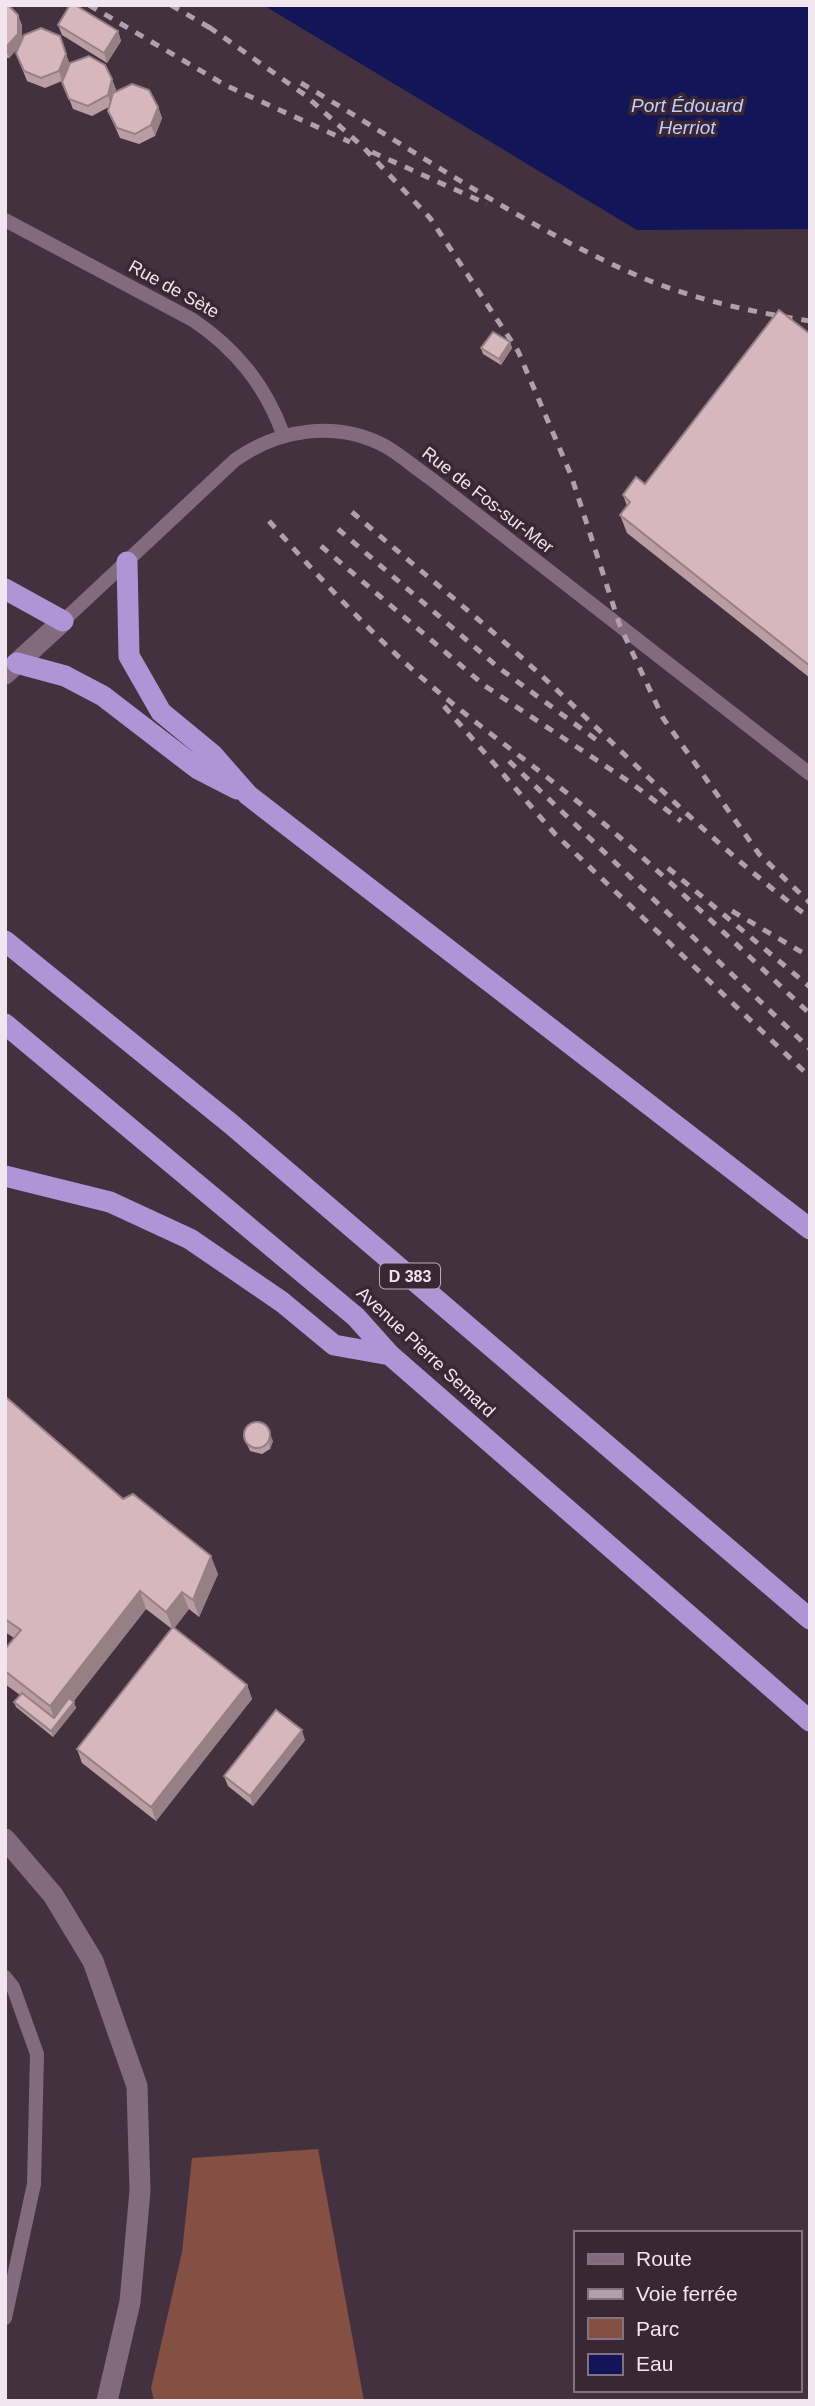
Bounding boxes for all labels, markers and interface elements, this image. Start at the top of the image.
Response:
water label: Port Édouard Herriot [631,95,744,138]
street label: Rue de Sète [125,256,223,322]
street label: Rue de Fos-sur-Mer [418,443,558,557]
road number: D 383 [380,1264,440,1288]
street label: Avenue Pierre Semard [353,1283,499,1421]
legend [574,2231,801,2392]
text: Route [636,2247,692,2270]
text: Voie ferrée [636,2282,738,2305]
text: Parc [636,2317,679,2340]
text: Eau [636,2352,673,2375]

